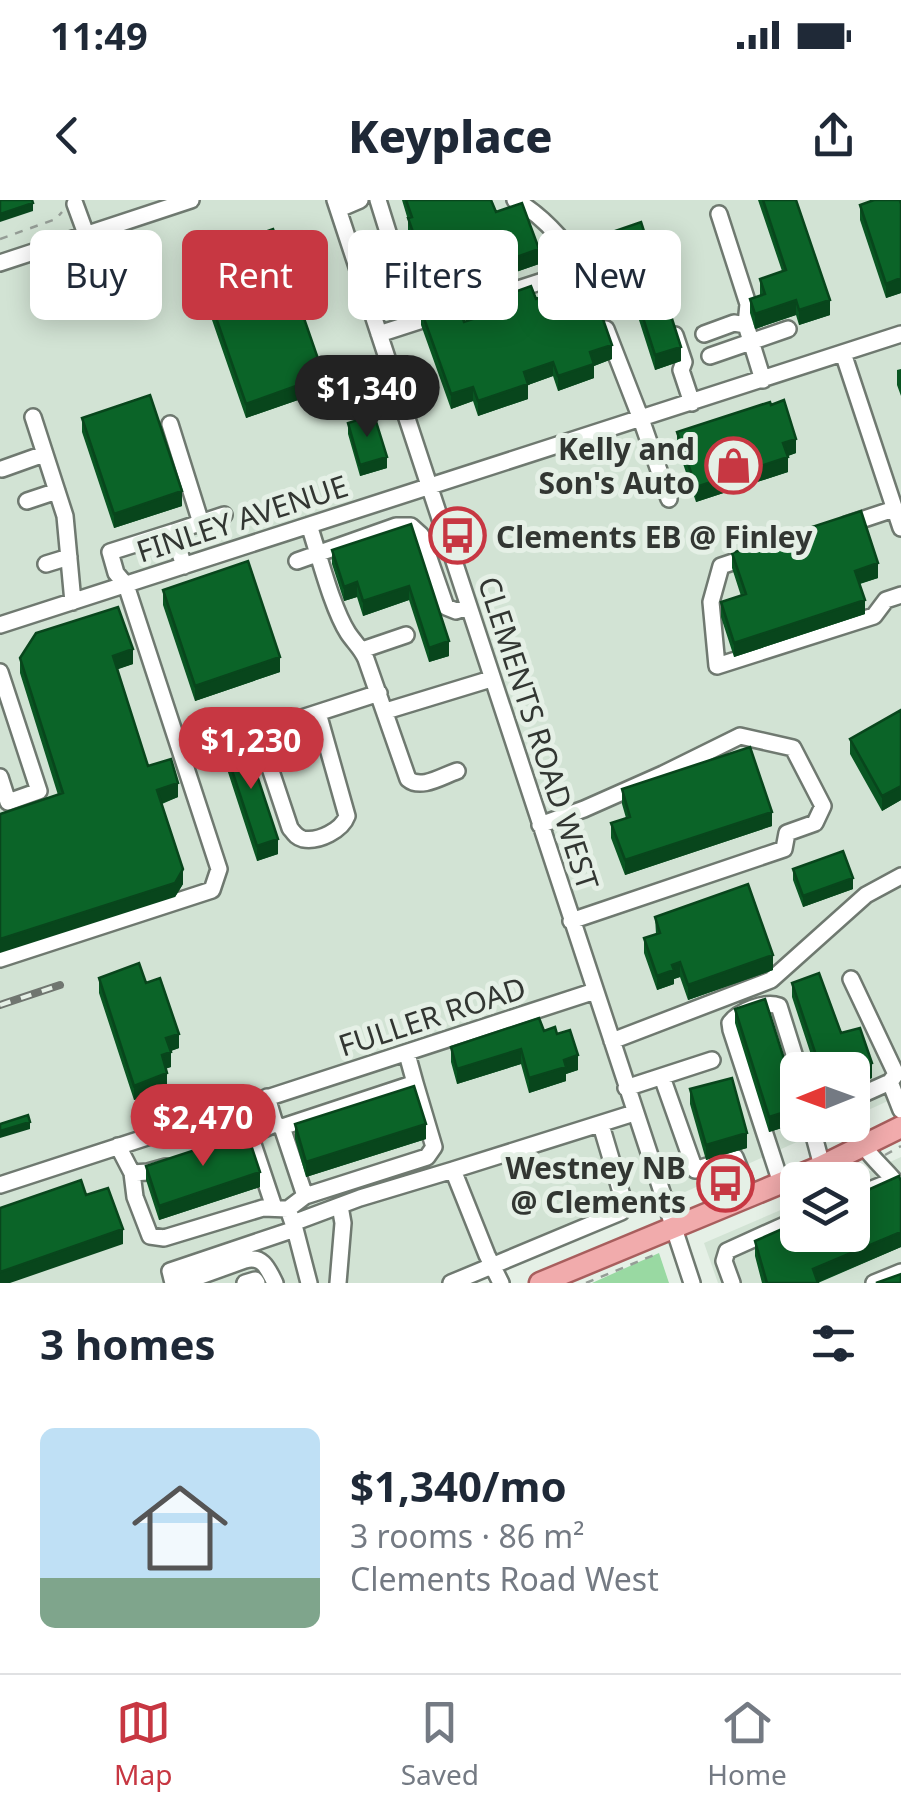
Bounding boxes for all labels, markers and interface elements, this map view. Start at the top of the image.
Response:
text: 11:49 [50,9,148,61]
text: Keyplace [348,105,553,166]
icon: back [40,108,95,163]
icon: share [806,108,861,163]
chip: Buy [30,230,162,320]
chip: Rent [182,230,328,320]
chip: Filters [348,230,518,320]
chip: New [538,230,681,320]
pin: $1,340 [286,355,448,440]
text: $1,340 [317,366,417,409]
place label: Kelly and Son's Auto [539,428,695,503]
shop icon: Kelly and Son's Auto [704,435,764,495]
street label: FINLEY AVENUE [131,465,353,571]
bus stop icon: Clements EB @ Finley [427,506,487,566]
place label: Clements EB @ Finley [496,516,813,557]
street label: CLEMENTS ROAD WEST [469,571,609,895]
pin: $1,230 [170,707,332,792]
text: $1,230 [201,718,301,761]
street label: FULLER ROAD [333,966,531,1066]
north arrow [780,1052,870,1142]
map controls [780,1052,870,1252]
pin: $2,470 [122,1084,284,1169]
text: $2,470 [153,1095,253,1138]
place label: Westney NB @ Clements [506,1147,686,1222]
bus stop icon: Westney NB @ Clements [695,1154,755,1214]
button: layers [780,1162,870,1252]
text: 3 homes [40,1315,216,1372]
icon: filters [806,1316,861,1371]
text: $1,340/mo [350,1457,567,1514]
icon: home [120,1468,240,1588]
text: 3 rooms · 86 m² [350,1514,584,1557]
text: Clements Road West [350,1557,659,1600]
tab: Map [114,1695,172,1793]
tab: Saved [401,1695,479,1793]
tab: Home [707,1695,787,1793]

